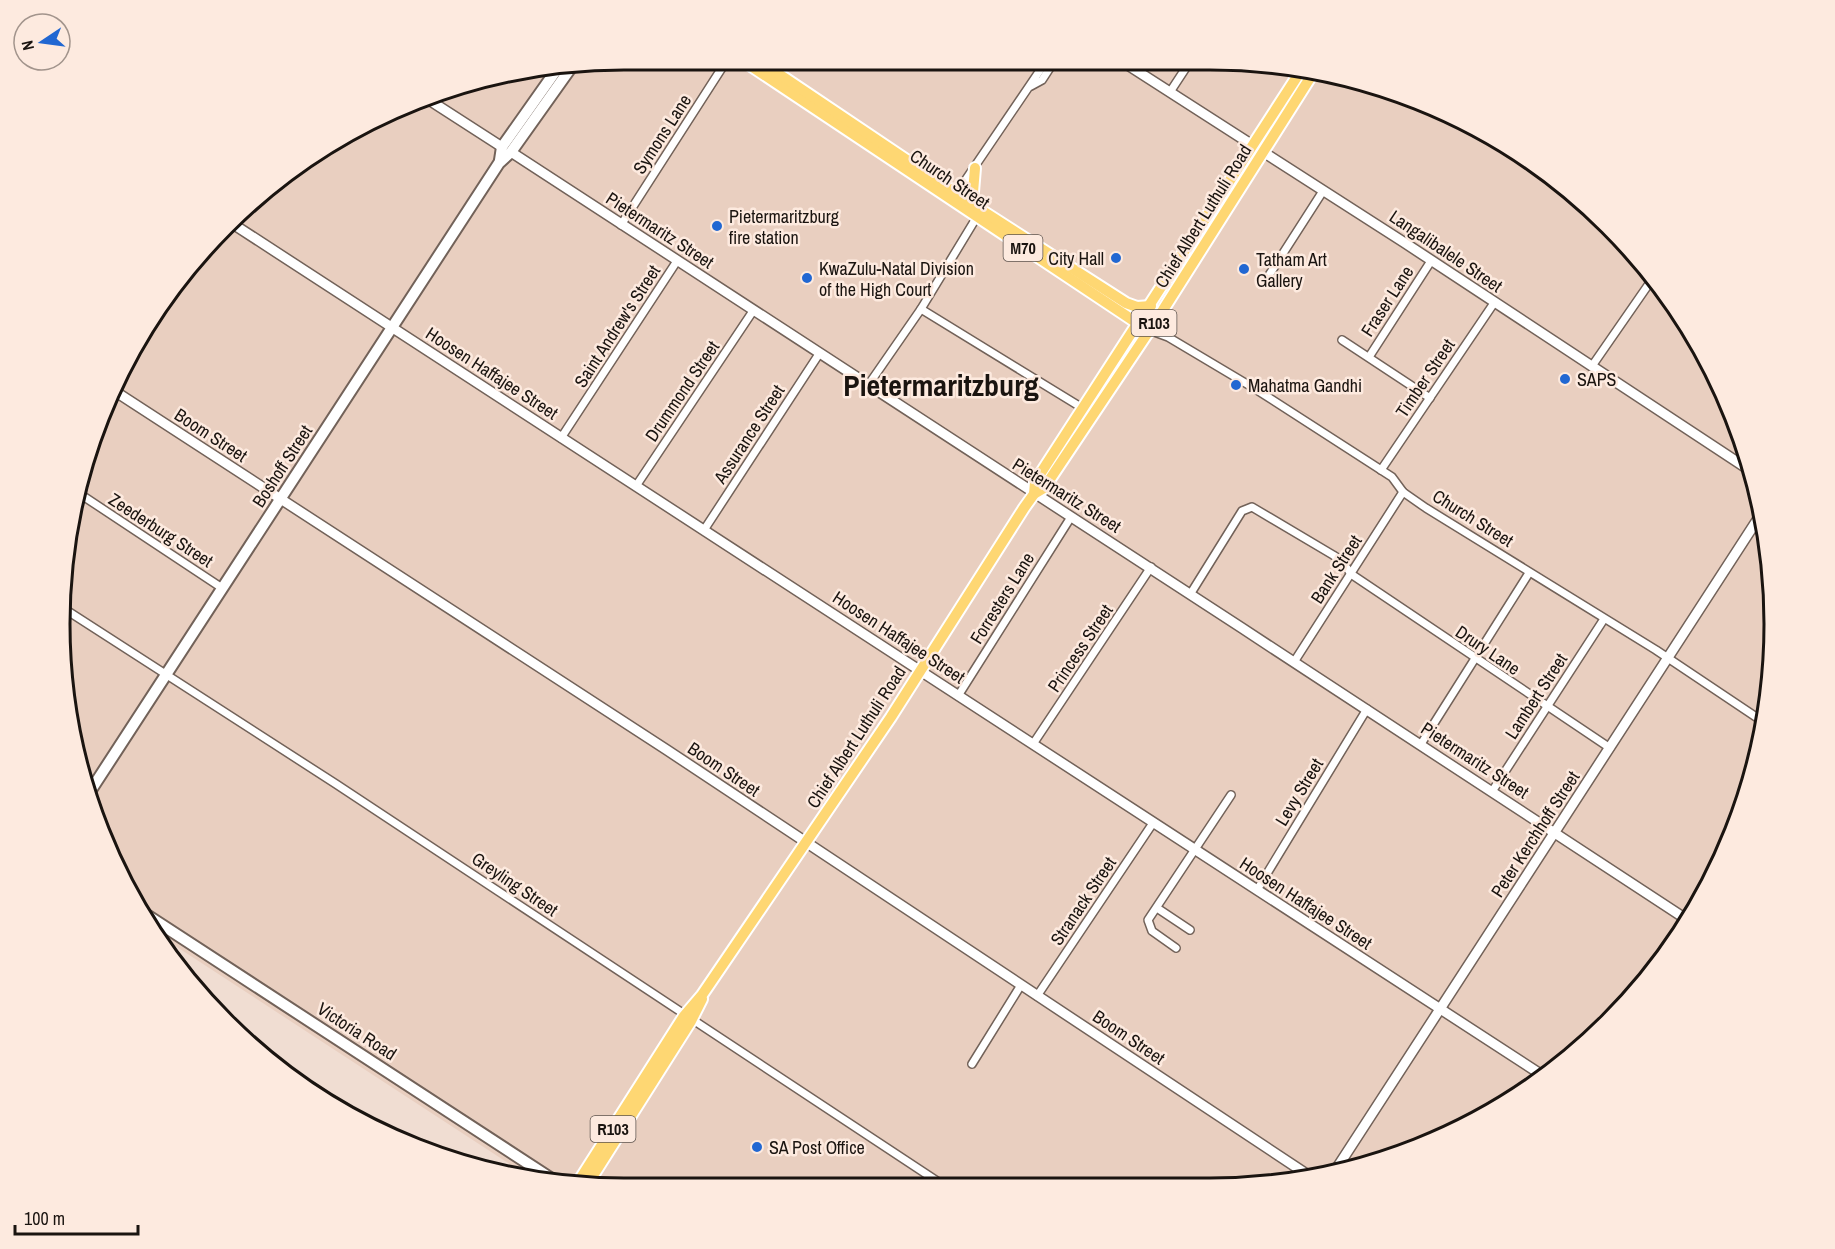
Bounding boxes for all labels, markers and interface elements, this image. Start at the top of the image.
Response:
north arrow [12,12,72,72]
text: N [16,38,39,52]
street label: Symons Lane [627,89,697,179]
street label: Chief Albert Luthuli Road [1149,139,1257,293]
street label: Church Street [905,143,995,215]
street label: Pietermaritz Street [601,186,719,274]
place label: Pietermaritzburg fire station [729,204,840,250]
street label: Langalibalele Street [1385,204,1507,298]
marker: Pietermaritzburg fire station [710,219,724,233]
road number: M70 [1004,235,1042,261]
place label: City Hall [1048,246,1104,271]
place label: Tatham Art Gallery [1256,247,1327,293]
marker: City Hall [1109,251,1123,265]
place label: KwaZulu-Natal Division of the High Court [819,256,974,302]
street label: Saint Andrew's Street [568,260,666,392]
street label: Fraser Lane [1355,261,1419,341]
marker: Tatham Art Gallery [1237,262,1251,276]
marker: KwaZulu-Natal Division of the High Court [800,271,814,285]
road number: R103 [1132,310,1176,336]
street label: Hoosen Haffajee Street [421,321,563,425]
street label: Timber Street [1389,334,1461,422]
street label: Drummond Street [639,336,725,446]
district label: Pietermaritzburg [843,365,1039,405]
place label: SAPS [1577,367,1617,392]
marker: SAPS [1558,372,1572,386]
place label: Mahatma Gandhi [1248,373,1362,398]
marker: Mahatma Gandhi [1229,378,1243,392]
street label: Assurance Street [707,380,790,489]
street label: Boom Street [170,402,252,468]
street label: Boshoff Street [246,420,318,512]
street label: Pietermaritz Street [1008,452,1126,538]
street label: Church Street [1428,483,1518,553]
street label: Zeederburg Street [104,487,218,573]
street label: Bank Street [1305,530,1367,608]
street label: Forresters Lane [964,548,1040,648]
street label: Hoosen Haffajee Street [828,585,970,689]
street label: Princess Street [1041,599,1119,697]
street label: Drury Lane [1451,619,1525,681]
street label: Lambert Street [1499,648,1573,744]
street label: Chief Albert Luthuli Road [801,661,911,813]
street label: Pietermaritz Street [1416,716,1534,804]
street label: Boom Street [683,736,765,802]
street label: Levy Street [1269,754,1329,830]
street label: Peter Kerchhoff Street [1485,766,1585,902]
street label: Greyling Street [467,846,563,922]
street label: Hoosen Haffajee Street [1235,851,1377,955]
street label: Stranack Street [1044,852,1122,950]
street label: Victoria Road [312,996,402,1066]
street label: Boom Street [1088,1004,1170,1070]
road number: R103 [590,1116,636,1142]
place label: SA Post Office [769,1135,865,1160]
marker: SA Post Office [750,1140,764,1154]
scale bar [15,1198,138,1236]
text: 100 m [24,1206,65,1231]

